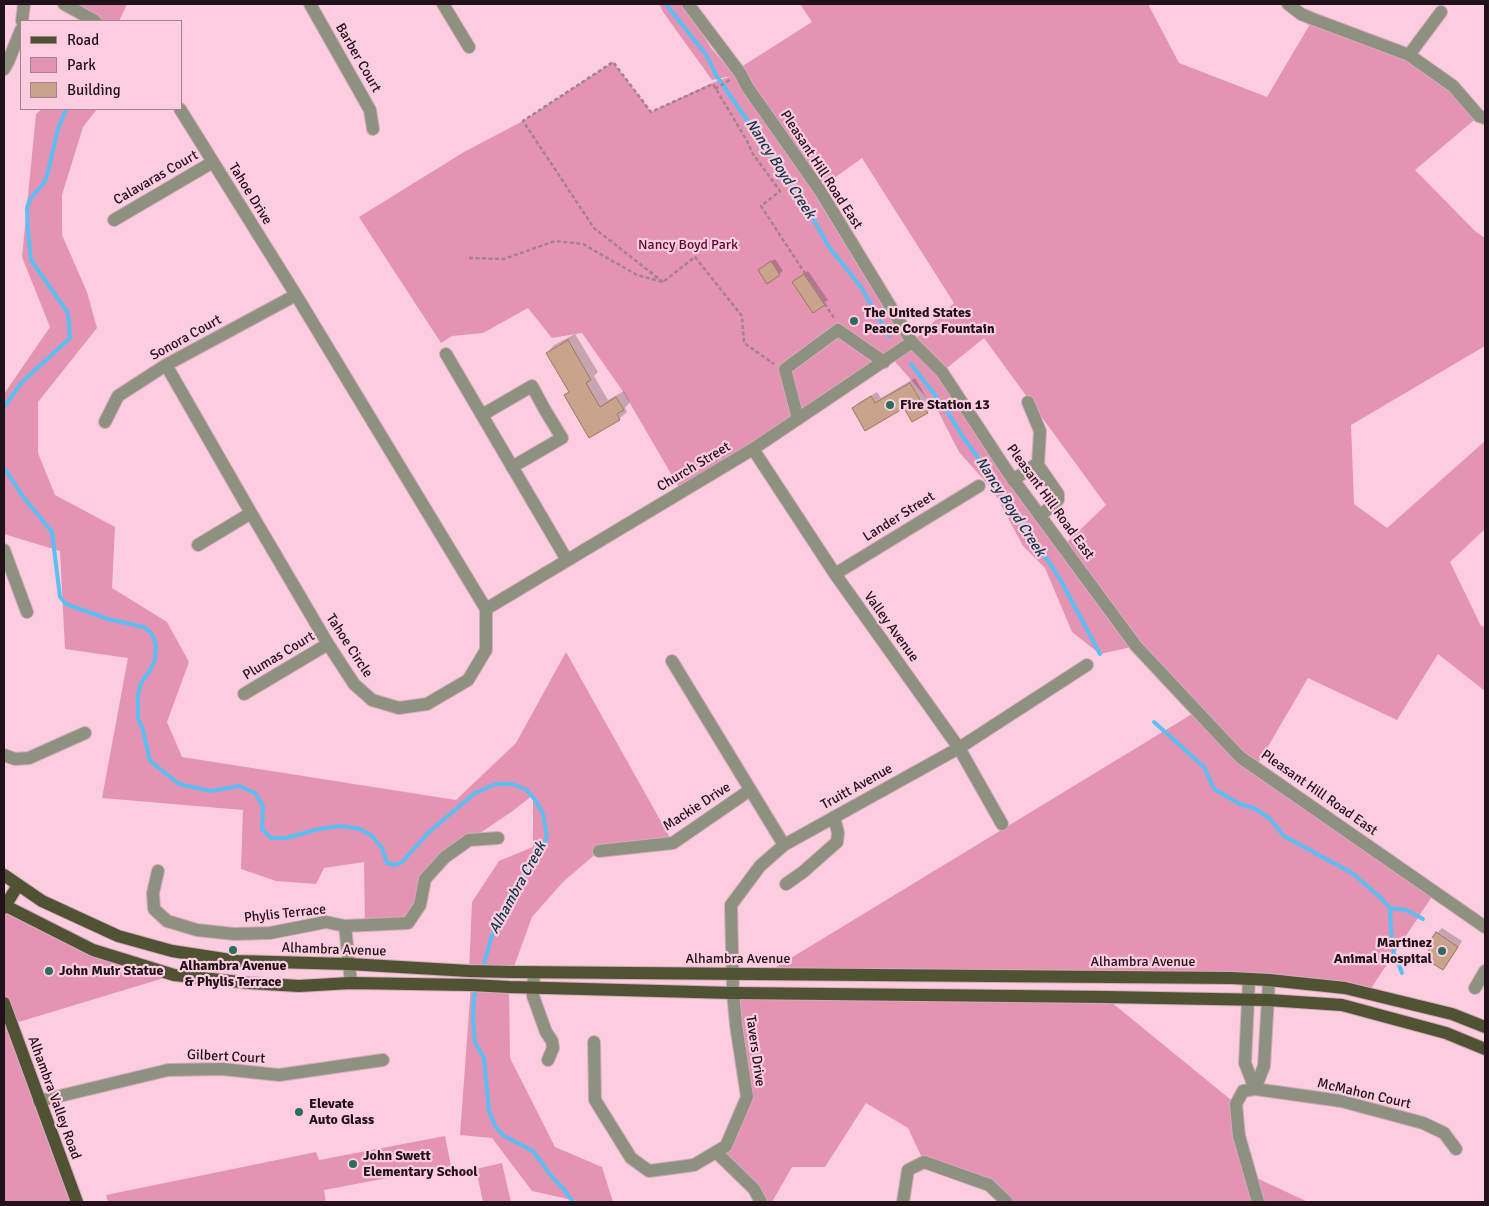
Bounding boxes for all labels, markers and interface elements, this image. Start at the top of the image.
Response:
legend [20,20,182,110]
street label: Barber Court [331,20,385,96]
text: Road [67,31,99,49]
text: Park [67,56,96,74]
text: Building [67,81,121,99]
street label: Pleasant Hill Road East [776,107,866,233]
water label: Nancy Boyd Creek [741,116,819,222]
street label: Calavaras Court [111,147,201,209]
street label: Tahoe Drive [225,160,275,228]
park label: Nancy Boyd Park [638,237,738,253]
place label: The United States Peace Corps Fountain [864,305,995,338]
street label: Sonora Court [147,312,225,364]
marker: The United States Peace Corps Fountain [848,315,860,327]
place label: Fire Station 13 [900,397,990,413]
marker: Fire Station 13 [884,399,896,411]
street label: Church Street [654,439,734,495]
street label: Pleasant Hill Road East [1003,441,1097,563]
water label: Nancy Boyd Creek [971,454,1049,560]
street label: Lander Street [860,488,938,546]
street label: Valley Avenue [860,589,922,665]
street label: Tahoe Circle [322,611,376,681]
street label: Plumas Court [240,628,318,684]
street label: Pleasant Hill Road East [1258,746,1380,840]
street label: Truitt Avenue [818,760,896,814]
street label: Mackie Drive [660,779,734,835]
water label: Alhambra Creek [485,839,551,937]
street label: Phylis Terrace [243,901,327,927]
place label: Martinez Animal Hospital [1334,935,1432,968]
street label: Alhambra Avenue [281,940,387,960]
marker: Alhambra Avenue & Phylis Terrace [227,944,239,956]
marker: Martinez Animal Hospital [1436,945,1448,957]
street label: Alhambra Avenue [686,951,790,967]
street label: Alhambra Avenue [1091,954,1195,970]
place label: Alhambra Avenue & Phylis Terrace [180,958,286,990]
place label: John Muir Statue [59,963,163,979]
marker: John Muir Statue [43,965,55,977]
street label: Tavers Drive [742,1014,768,1088]
street label: Alhambra Valley Road [24,1034,84,1162]
street label: Gilbert Court [186,1047,266,1067]
street label: McMahon Court [1316,1075,1412,1113]
place label: Elevate Auto Glass [309,1096,374,1128]
marker: Elevate Auto Glass [293,1106,305,1118]
place label: John Swett Elementary School [363,1148,478,1180]
marker: John Swett Elementary School [347,1158,359,1170]

